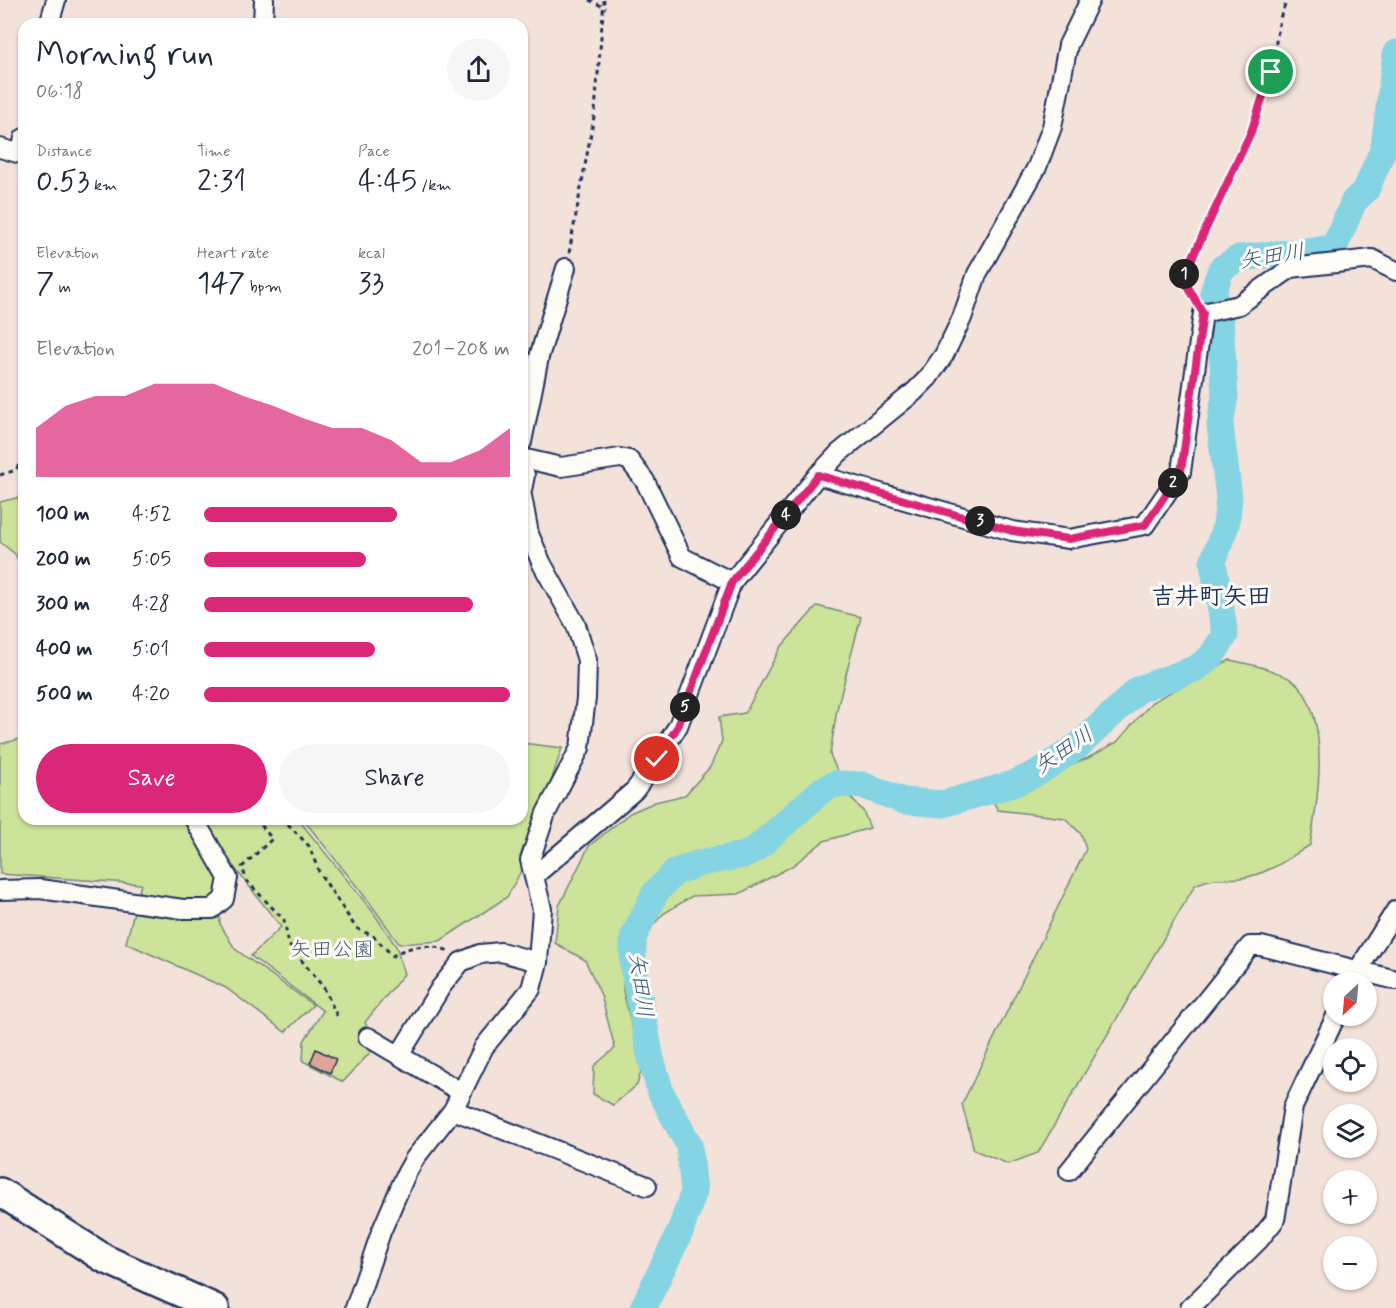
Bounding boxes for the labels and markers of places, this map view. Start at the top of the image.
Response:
pin [1245,46,1296,97]
pin: 1 [1169,259,1199,289]
pin: 2 [1158,468,1188,498]
pin: 4 [771,500,801,530]
pin: 3 [965,506,995,536]
pin: 5 [670,692,700,722]
pin [631,733,682,784]

